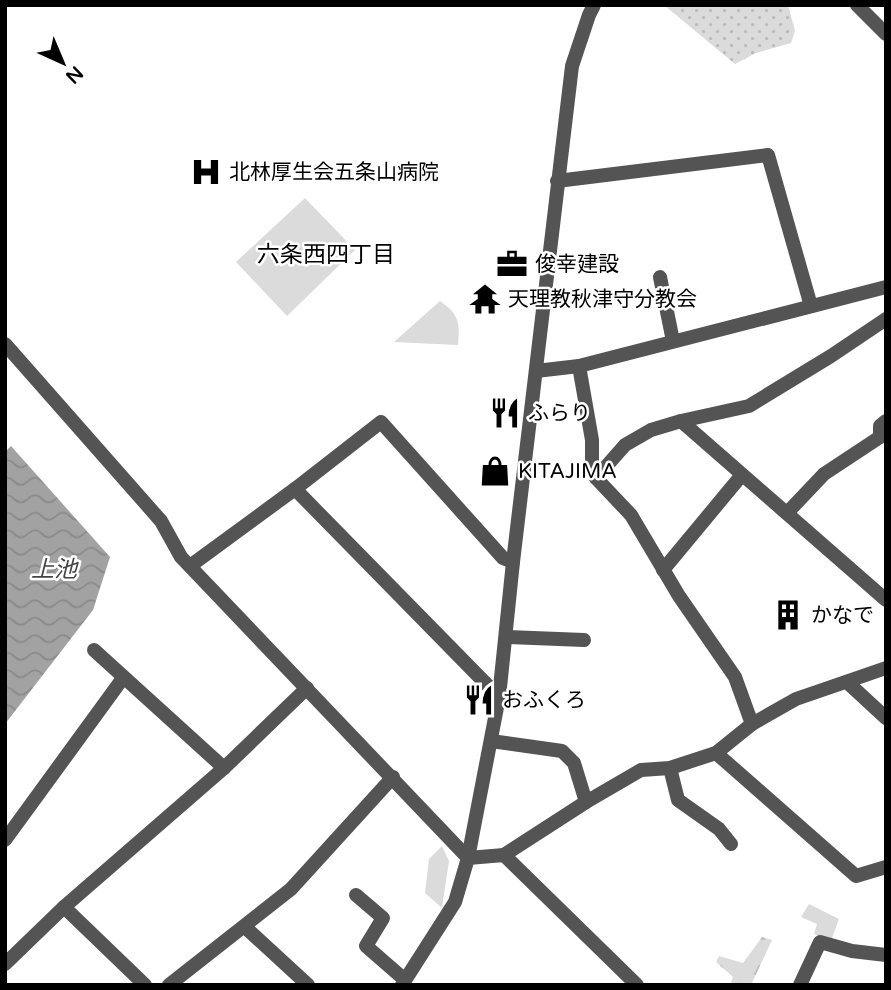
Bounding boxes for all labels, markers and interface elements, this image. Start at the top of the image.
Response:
north arrow [28,28,98,98]
text: N [61,61,87,88]
hospital icon: 北林厚生会五条山病院 [189,155,223,189]
place label: 北林厚生会五条山病院 [229,160,439,185]
district label: 六条西四丁目 [257,241,395,269]
office icon: 俊幸建設 [495,247,529,281]
place label: 俊幸建設 [535,252,619,277]
temple icon: 天理教秋津守分教会 [468,282,502,316]
place label: 天理教秋津守分教会 [508,287,697,312]
restaurant icon: ふらり [488,396,522,430]
place label: ふらり [528,401,591,426]
shop icon: KITAJIMA [478,454,512,488]
place label: KITAJIMA [518,459,617,484]
water label: 上池 [31,556,79,584]
building icon: かなで [771,598,805,632]
place label: かなで [811,603,874,628]
restaurant icon: おふくろ [462,683,496,717]
place label: おふくろ [502,688,586,713]

